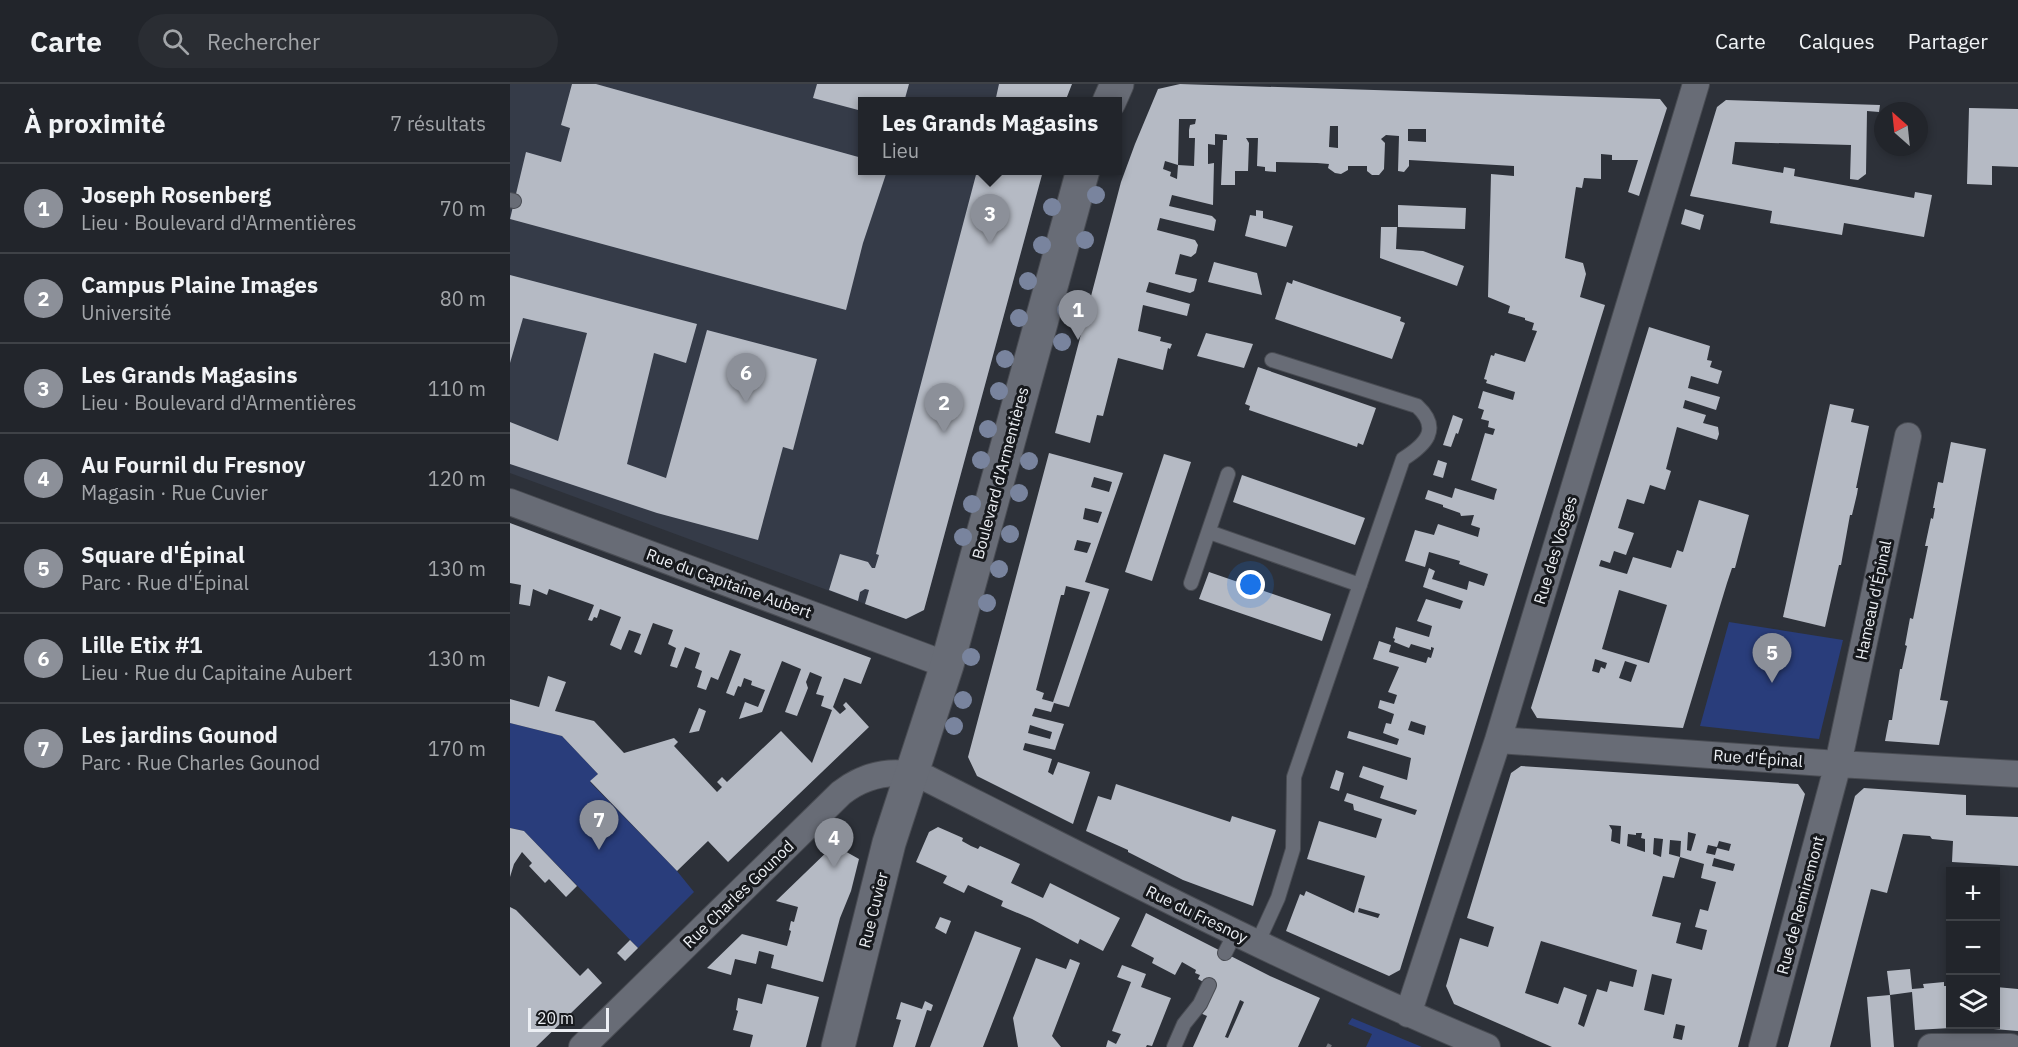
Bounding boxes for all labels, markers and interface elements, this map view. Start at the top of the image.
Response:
search box [138,14,558,68]
text: Carte [30,23,102,60]
icon: search [159,25,192,58]
text: Rechercher [207,27,320,56]
text: Carte [1715,27,1766,55]
text: Calques [1799,27,1875,55]
text: Partager [1908,27,1988,55]
popup [858,97,1122,175]
north arrow [1874,102,1928,156]
text: À proximité [24,106,166,140]
text: Les Grands Magasins [882,108,1098,137]
text: 7 résultats [390,110,486,137]
text: Lieu [882,137,919,164]
text: Joseph Rosenberg [81,180,271,209]
pin: 3 [970,194,1010,244]
text: 1 [38,195,50,222]
text: 70 m [440,195,486,222]
text: Lieu · Boulevard d'Armentières [81,209,356,236]
text: Campus Plaine Images [81,270,318,299]
text: 2 [38,285,50,312]
text: 80 m [440,285,486,312]
pin: 1 [1058,290,1098,340]
text: Université [81,299,172,326]
pin: 6 [726,354,766,403]
text: Les Grands Magasins [81,360,298,389]
text: 3 [38,375,50,402]
text: 110 m [428,375,486,402]
pin: 2 [924,384,964,433]
street label: Boulevard d'Armentières [967,385,1033,561]
text: Lieu · Boulevard d'Armentières [81,389,356,416]
text: Au Fournil du Fresnoy [81,450,305,479]
text: 4 [38,465,50,492]
text: 120 m [428,465,486,492]
text: Magasin · Rue Cuvier [81,479,268,506]
street label: Rue des Vosges [1529,493,1581,607]
street label: Hameau d'Épinal [1850,538,1895,662]
text: Square d'Épinal [81,540,245,569]
street label: Rue du Capitaine Aubert [644,544,814,622]
text: 5 [38,555,50,582]
text: 130 m [428,555,486,582]
text: Parc · Rue d'Épinal [81,569,249,596]
your location [1236,570,1265,599]
text: Lille Etix #1 [81,630,202,659]
pin: 5 [1752,634,1792,683]
text: 6 [38,645,50,672]
text: 130 m [428,645,486,672]
text: Lieu · Rue du Capitaine Aubert [81,659,353,686]
text: Les jardins Gounod [81,720,278,749]
text: 7 [38,735,50,762]
text: 170 m [428,735,486,762]
street label: Rue d'Épinal [1713,744,1803,771]
text: Parc · Rue Charles Gounod [81,749,320,776]
pin: 7 [580,800,619,850]
pin: 4 [814,818,854,868]
street label: Rue de Remiremont [1772,833,1828,977]
street label: Rue Charles Gounod [678,836,798,952]
map controls [1946,867,2000,1029]
button: + [1946,867,2000,921]
street label: Rue Cuvier [854,870,892,950]
street label: Rue du Fresnoy [1143,881,1251,947]
button: − [1946,921,2000,975]
button: layers [1946,975,2000,1029]
scale bar [528,1005,609,1032]
text: 20 m [537,1008,574,1028]

